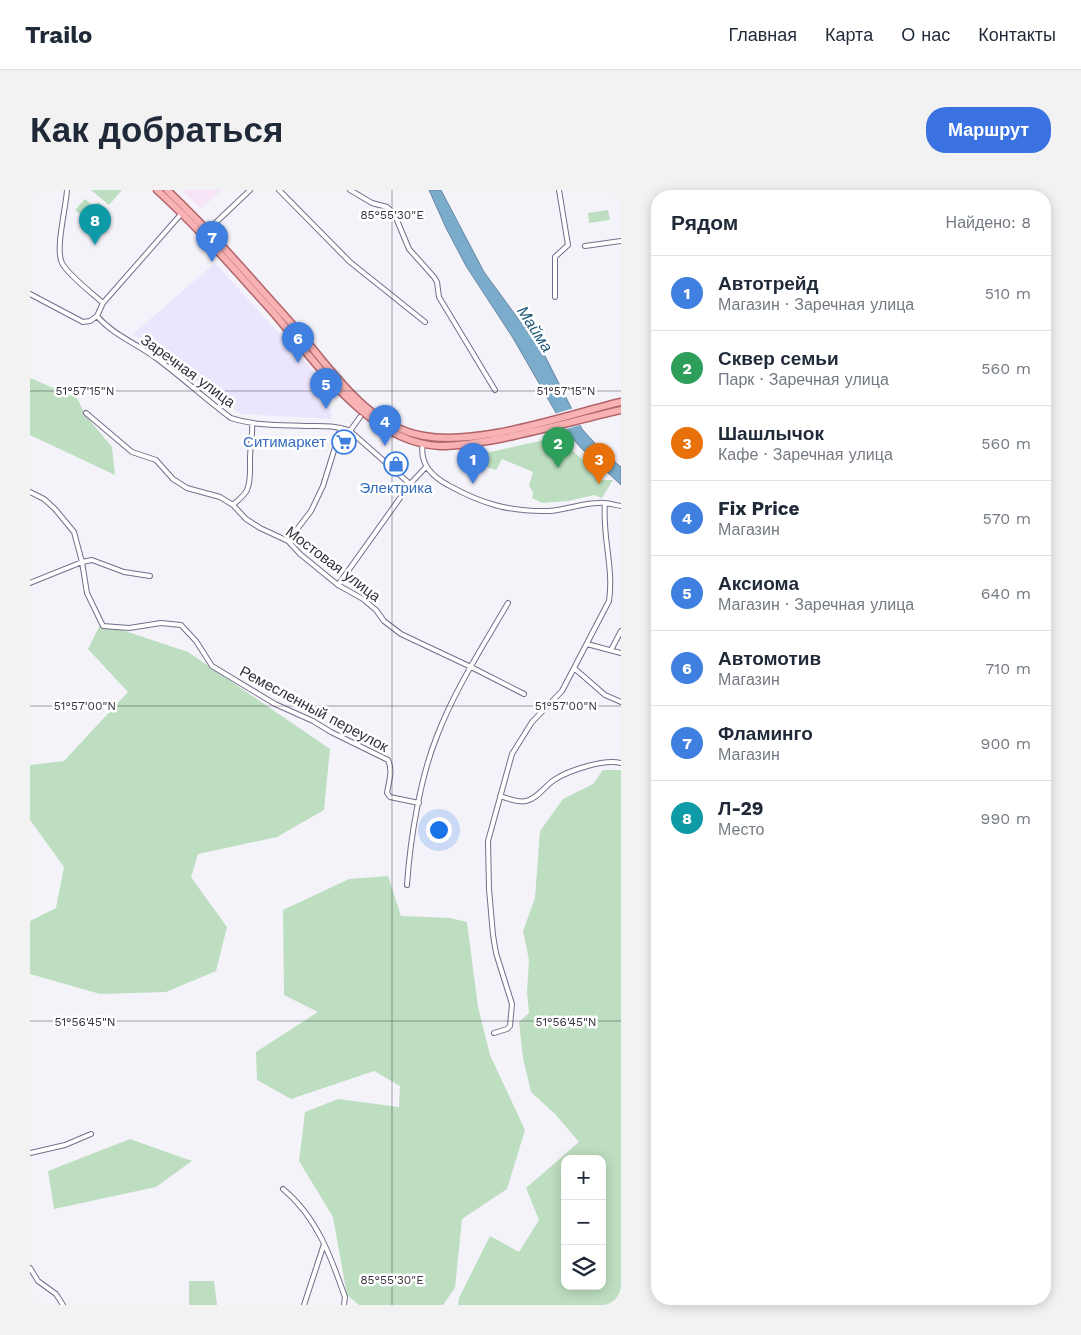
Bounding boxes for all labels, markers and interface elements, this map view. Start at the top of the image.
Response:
text: Trailo [25,21,92,49]
text: Главная [728,24,797,45]
text: Карта [825,24,873,45]
text: О нас [901,24,950,45]
text: Контакты [978,24,1056,45]
button: Маршрут [926,107,1051,153]
text: Как добраться [30,109,283,151]
pin: 8 [79,204,111,245]
text: 85°55'30"E [360,208,424,222]
text: Рядом [671,210,738,235]
text: Найдено: 8 [946,213,1031,232]
pin: 7 [196,221,228,262]
text: Автотрейд [718,272,819,295]
text: 1 [684,284,690,303]
text: 510 m [985,284,1031,303]
text: Магазин · Заречная улица [718,295,914,314]
water label: Майма [513,302,557,356]
pin: 6 [282,322,314,363]
street label: Заречная улица [137,331,239,412]
text: Сквер семьи [718,347,839,370]
text: 2 [682,359,692,378]
text: 560 m [981,359,1031,378]
pin: 5 [310,368,342,409]
text: Парк · Заречная улица [718,370,889,389]
text: 51°57'15"N [55,384,115,398]
text: 51°57'15"N [536,384,596,398]
pin: 4 [369,405,401,446]
text: Шашлычок [718,422,824,445]
pin: 2 [542,427,574,468]
supermarket icon: Ситимаркет [331,429,357,455]
place label: Ситимаркет [243,433,326,451]
text: 3 [682,434,692,453]
text: 560 m [981,434,1031,453]
pin: 1 [457,443,489,484]
pin: 3 [583,443,615,484]
text: Кафе · Заречная улица [718,445,893,464]
shop icon: Электрика [383,451,409,477]
place label: Электрика [360,479,433,497]
text: Fix Price [718,497,800,520]
text: 4 [682,509,692,528]
text: 570 m [982,509,1031,528]
text: Магазин [718,520,780,539]
street label: Мостовая улица [282,522,385,606]
text: Аксиома [718,572,799,595]
text: 5 [682,584,692,603]
text: 640 m [981,584,1031,603]
text: Магазин · Заречная улица [718,595,914,614]
text: Автомотив [718,647,821,670]
text: 6 [682,659,692,678]
text: 710 m [985,659,1031,678]
street label: Ремесленный переулок [237,662,392,756]
text: Магазин [718,670,780,689]
text: 51°57'00"N [54,699,116,713]
text: 51°57'00"N [535,699,597,713]
text: Фламинго [718,722,813,745]
text: 7 [682,734,692,753]
text: 900 m [981,734,1031,753]
text: Магазин [718,745,780,764]
text: Л-29 [718,797,764,820]
text: 8 [682,809,692,828]
text: 990 m [981,809,1031,828]
your location [426,817,452,843]
text: Место [718,820,764,839]
text: 51°56'45"N [54,1015,116,1029]
text: 51°56'45"N [535,1015,597,1029]
map controls [561,1155,606,1290]
button: + [561,1155,606,1200]
button: − [561,1200,606,1245]
button: layers [561,1245,606,1290]
text: 85°55'30"E [360,1273,424,1287]

